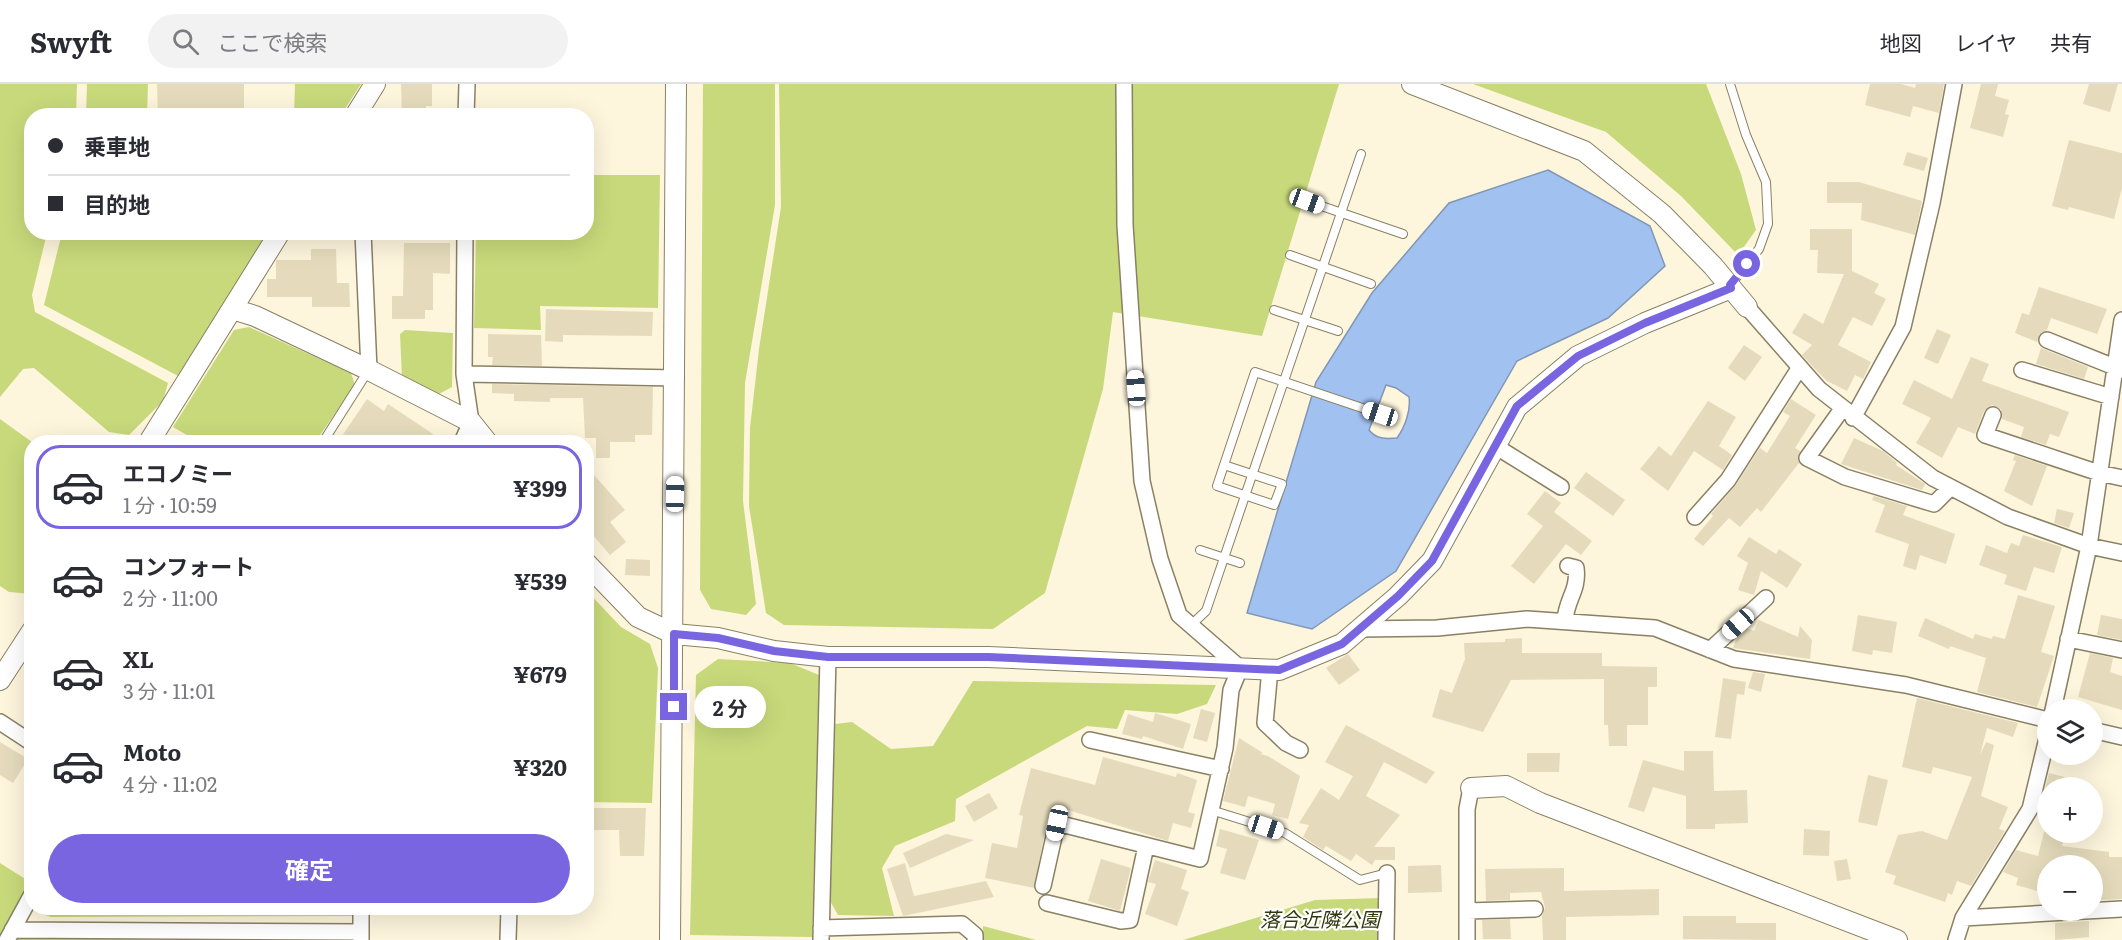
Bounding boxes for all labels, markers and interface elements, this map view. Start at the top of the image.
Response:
search box [148,14,568,68]
text: Swyft [30,20,112,62]
icon: search [169,25,202,58]
text: ここで検索 [217,25,327,58]
text: 地図 [1880,26,1922,57]
text: レイヤ [1955,26,2017,57]
text: 共有 [2050,26,2092,57]
text: 乗車地 [84,129,150,162]
car [1287,186,1327,216]
text: 目的地 [84,187,150,220]
route start [1733,250,1760,277]
car [1126,369,1146,407]
car [1360,400,1400,428]
text: エコノミー [123,456,233,489]
icon: car [51,460,105,514]
text: ¥399 [513,471,567,504]
car [666,476,684,512]
text: 1 分 · 10:59 [123,489,217,519]
text: コンフォート [123,549,254,582]
icon: car [51,553,105,607]
text: ¥539 [514,564,567,597]
text: 2 分 · 11:00 [123,582,218,612]
car [1719,605,1757,643]
text: XL [123,642,154,675]
icon: car [51,646,105,700]
text: ¥679 [513,657,567,690]
text: 3 分 · 11:01 [123,675,215,705]
callout: 2 分 [695,686,767,728]
text: 2 分 [713,692,747,722]
route end [660,693,687,720]
map controls [2037,699,2103,921]
button: layers [2037,699,2103,765]
text: Moto [123,735,181,768]
icon: car [51,739,105,793]
text: ¥320 [513,750,567,783]
text: 4 分 · 11:02 [123,768,217,798]
button: + [2037,777,2103,843]
car [1044,804,1070,842]
car [1246,813,1286,841]
button: 確定 [48,834,570,903]
button: − [2037,855,2103,921]
park label: 落合近隣公園 [1260,903,1383,933]

